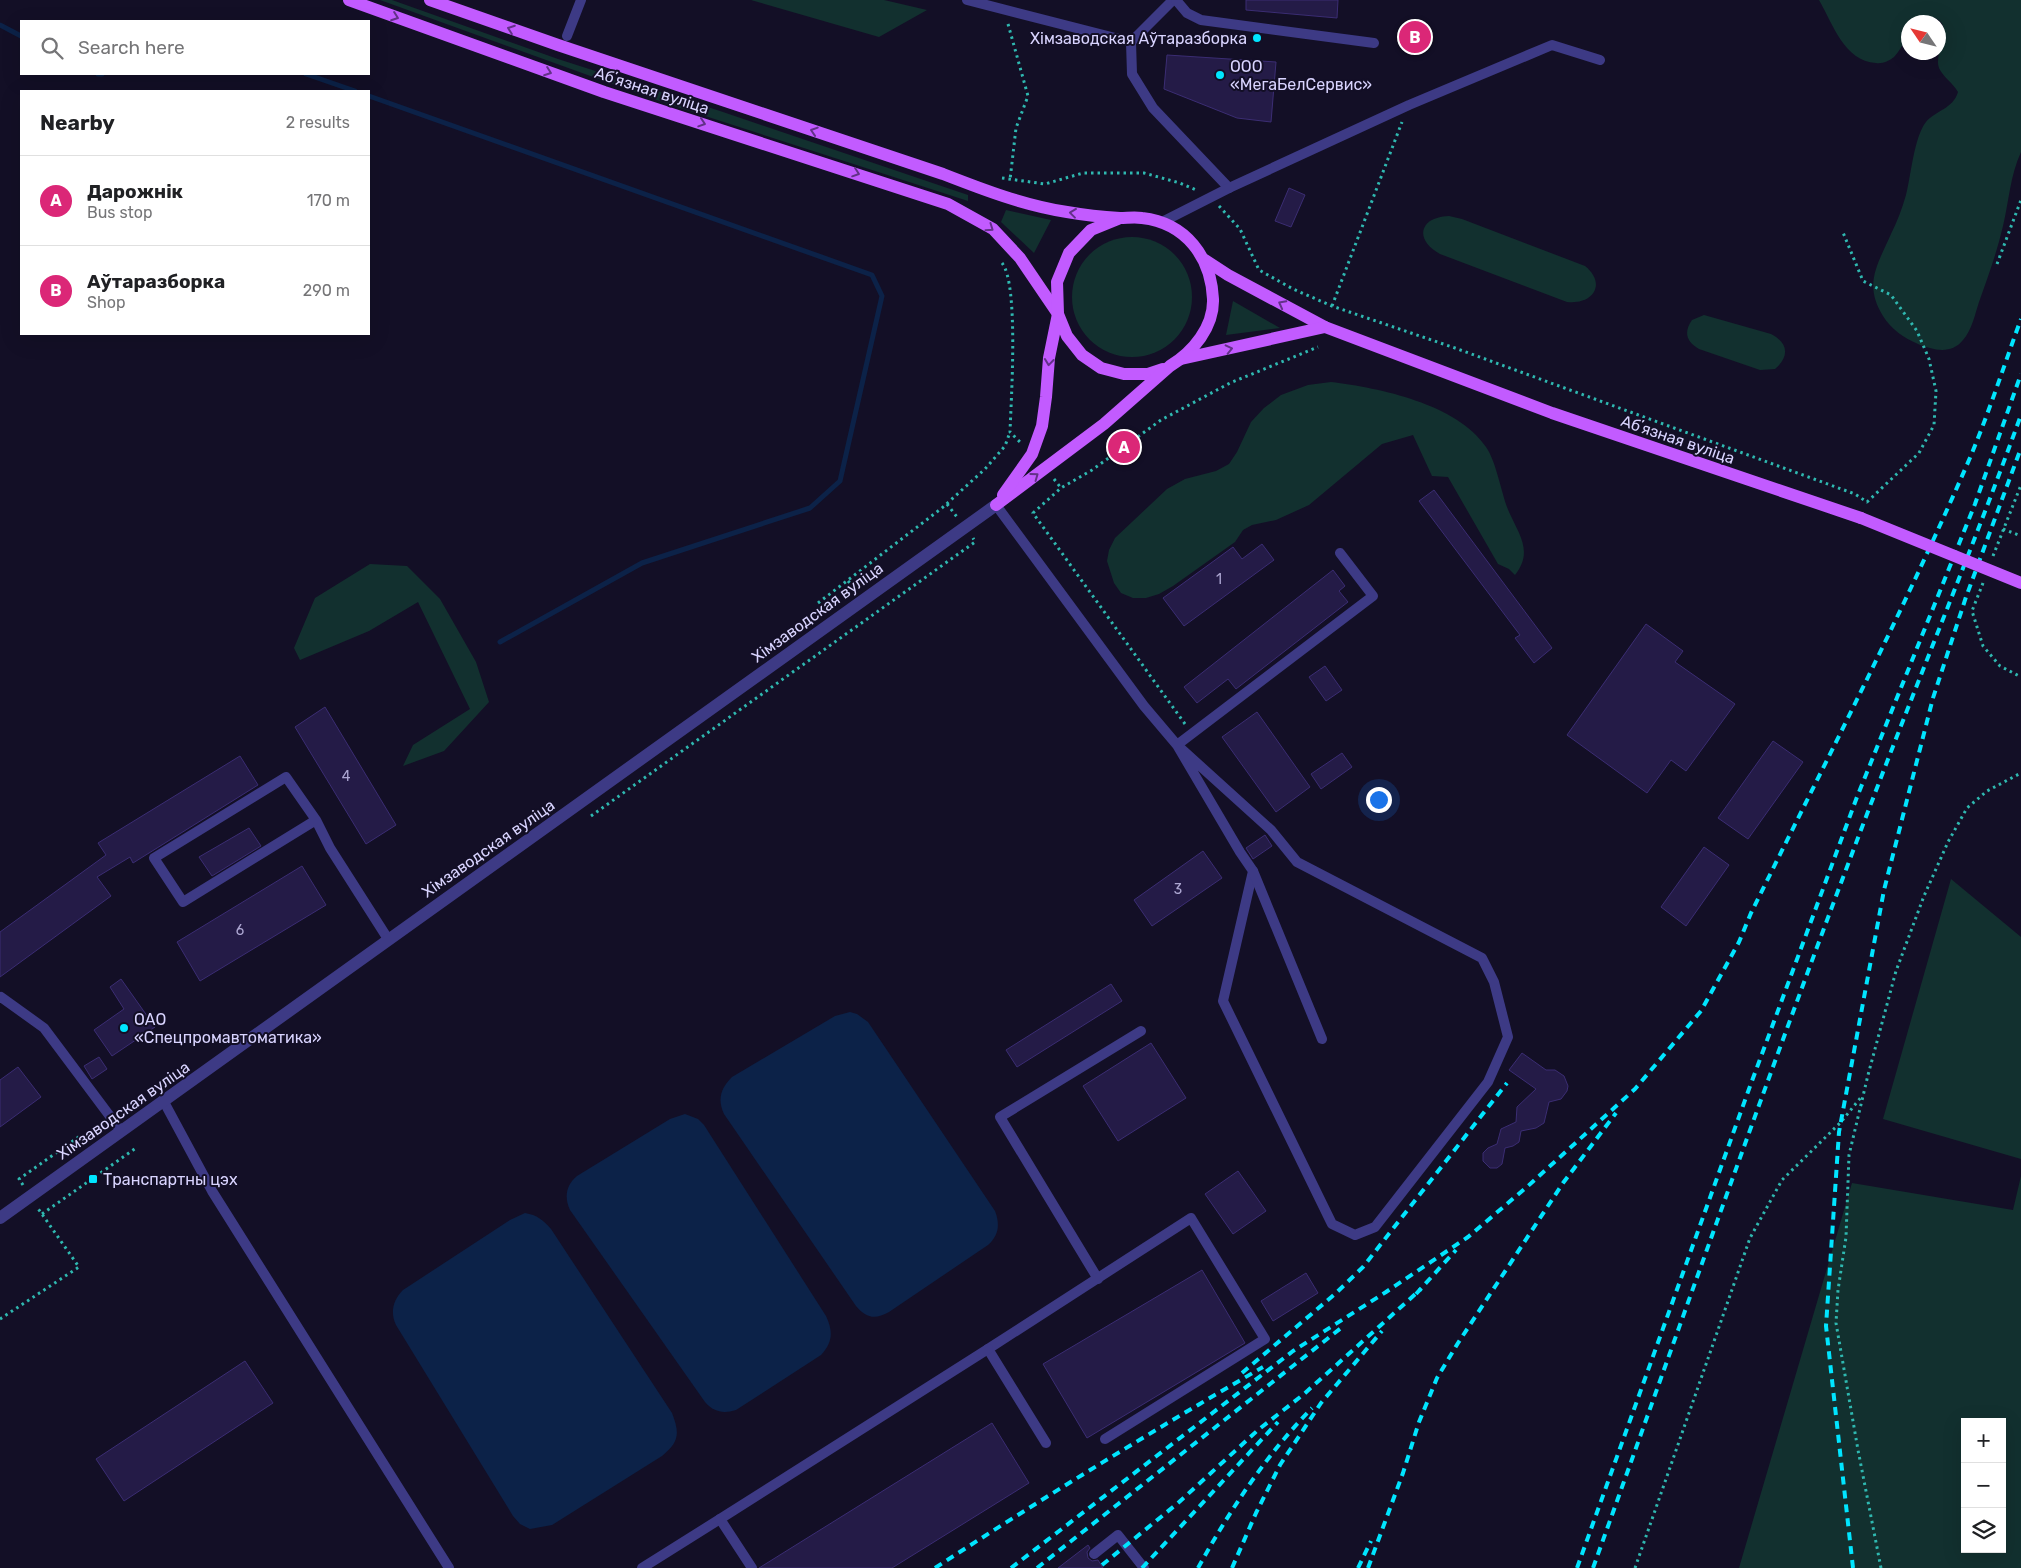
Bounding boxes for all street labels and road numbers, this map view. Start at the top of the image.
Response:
street label: Абʼязная вуліца [592,63,712,118]
street label: Абʼязная вуліца [1618,411,1737,468]
street label: Хімзаводская вуліца [748,558,887,666]
street label: Хімзаводская вуліца [418,795,558,901]
street label: Хімзаводская вуліца [53,1057,193,1163]

